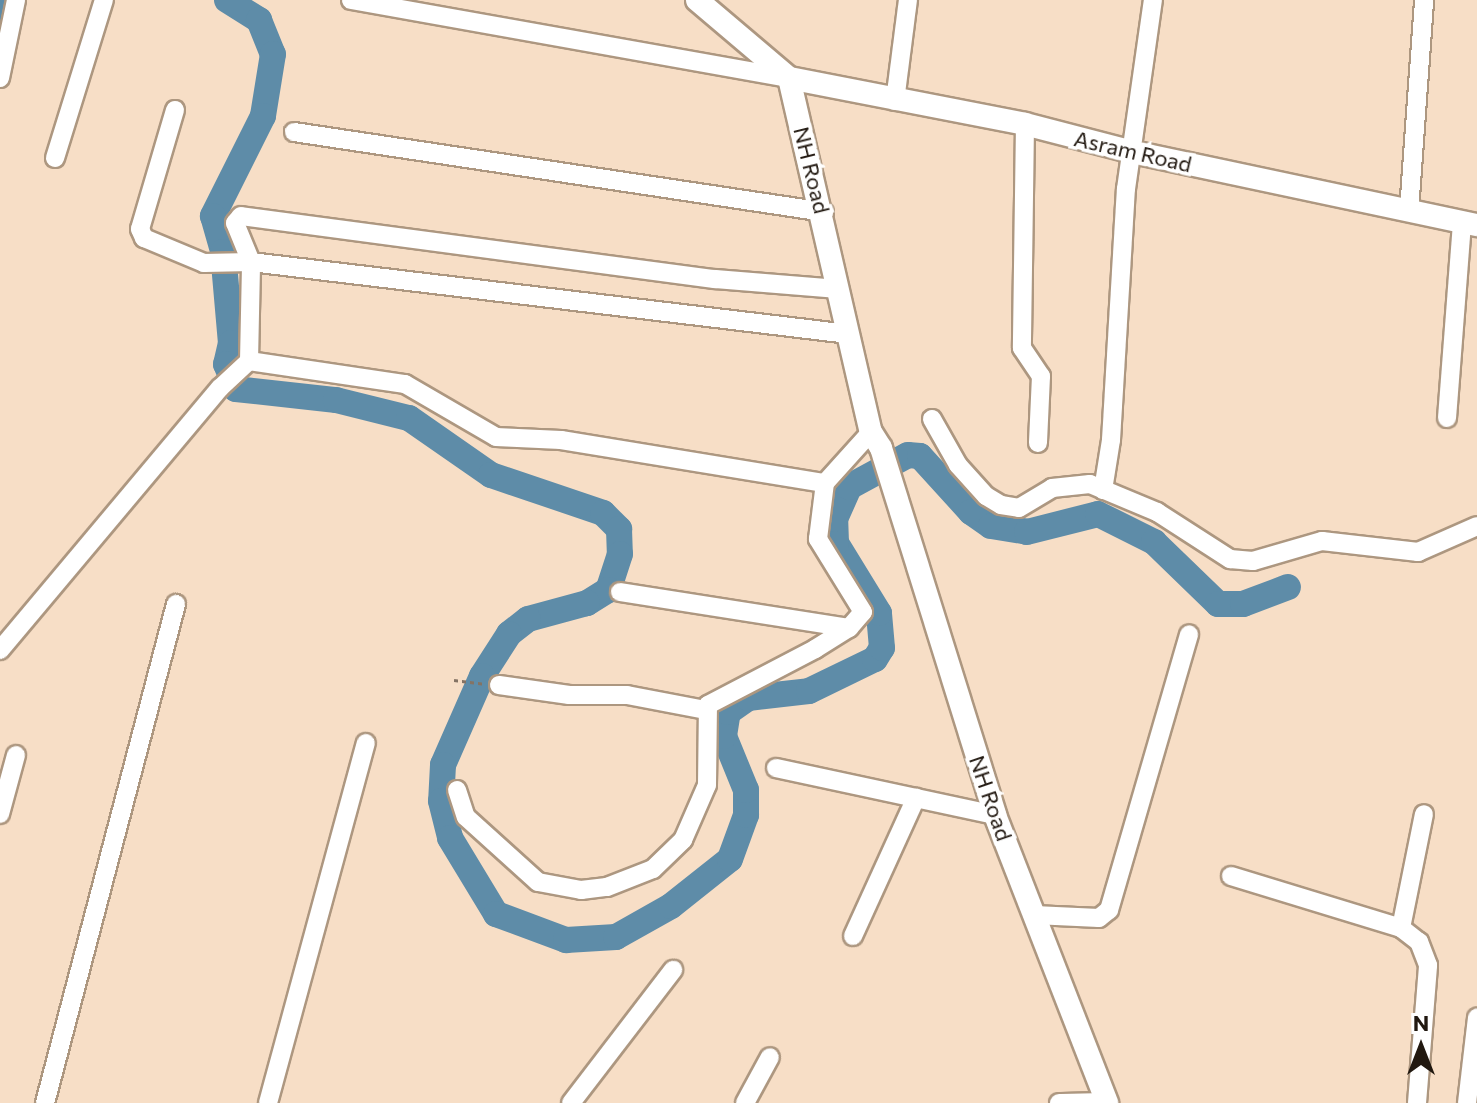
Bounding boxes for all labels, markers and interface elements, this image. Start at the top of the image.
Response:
street label: NH Road [788,124,836,216]
street label: Asram Road [1072,125,1194,177]
street label: NH Road [964,752,1018,844]
north arrow [1381,1007,1461,1087]
text: N [1413,1009,1429,1036]

